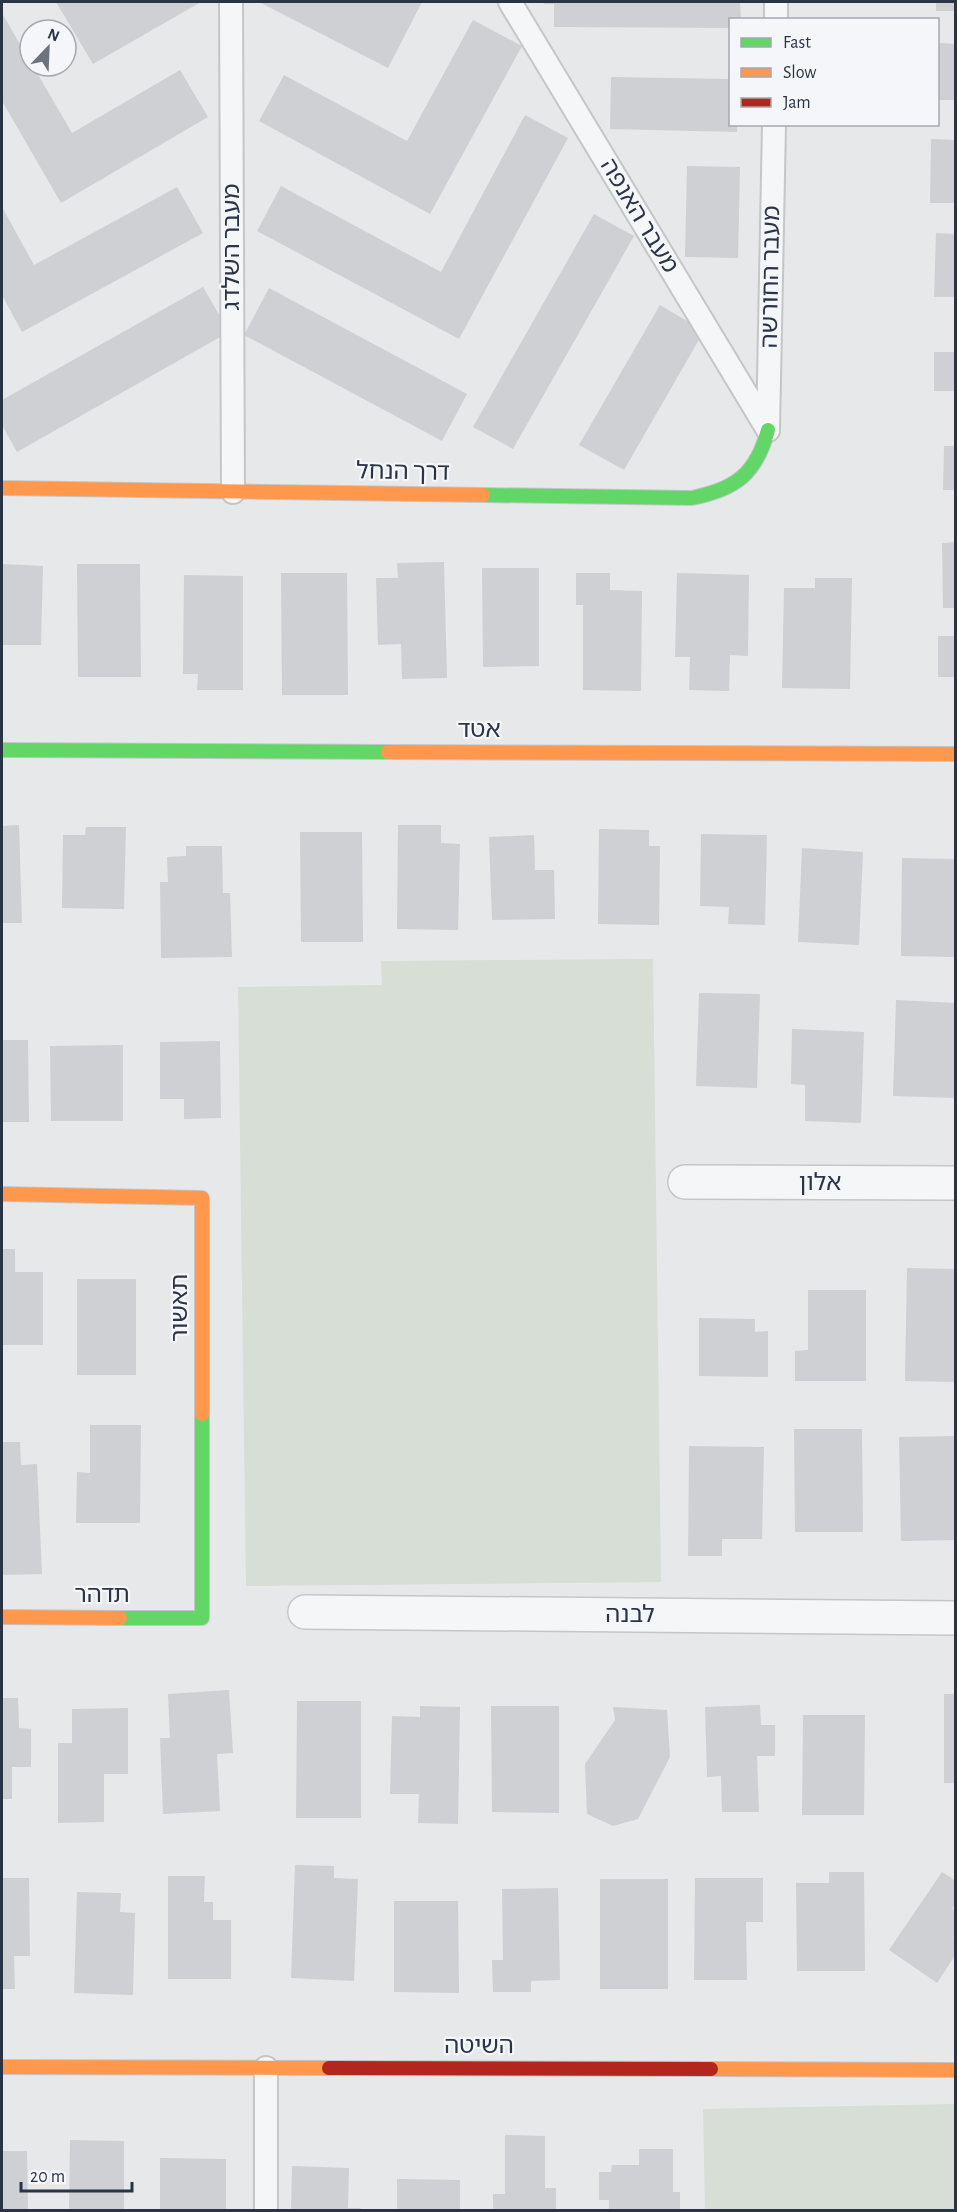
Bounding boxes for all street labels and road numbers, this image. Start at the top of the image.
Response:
street label: מעבר האנפה [596,155,682,277]
street label: מעבר השלדג [220,184,244,310]
street label: מעבר החורשה [758,205,784,349]
street label: דרך הנחל [356,459,450,485]
street label: אטד [457,718,501,742]
street label: אלון [799,1171,841,1195]
street label: תאשור [168,1274,192,1342]
street label: תדהר [74,1583,130,1607]
street label: לבנה [605,1603,655,1627]
street label: השיטה [444,2034,514,2058]

